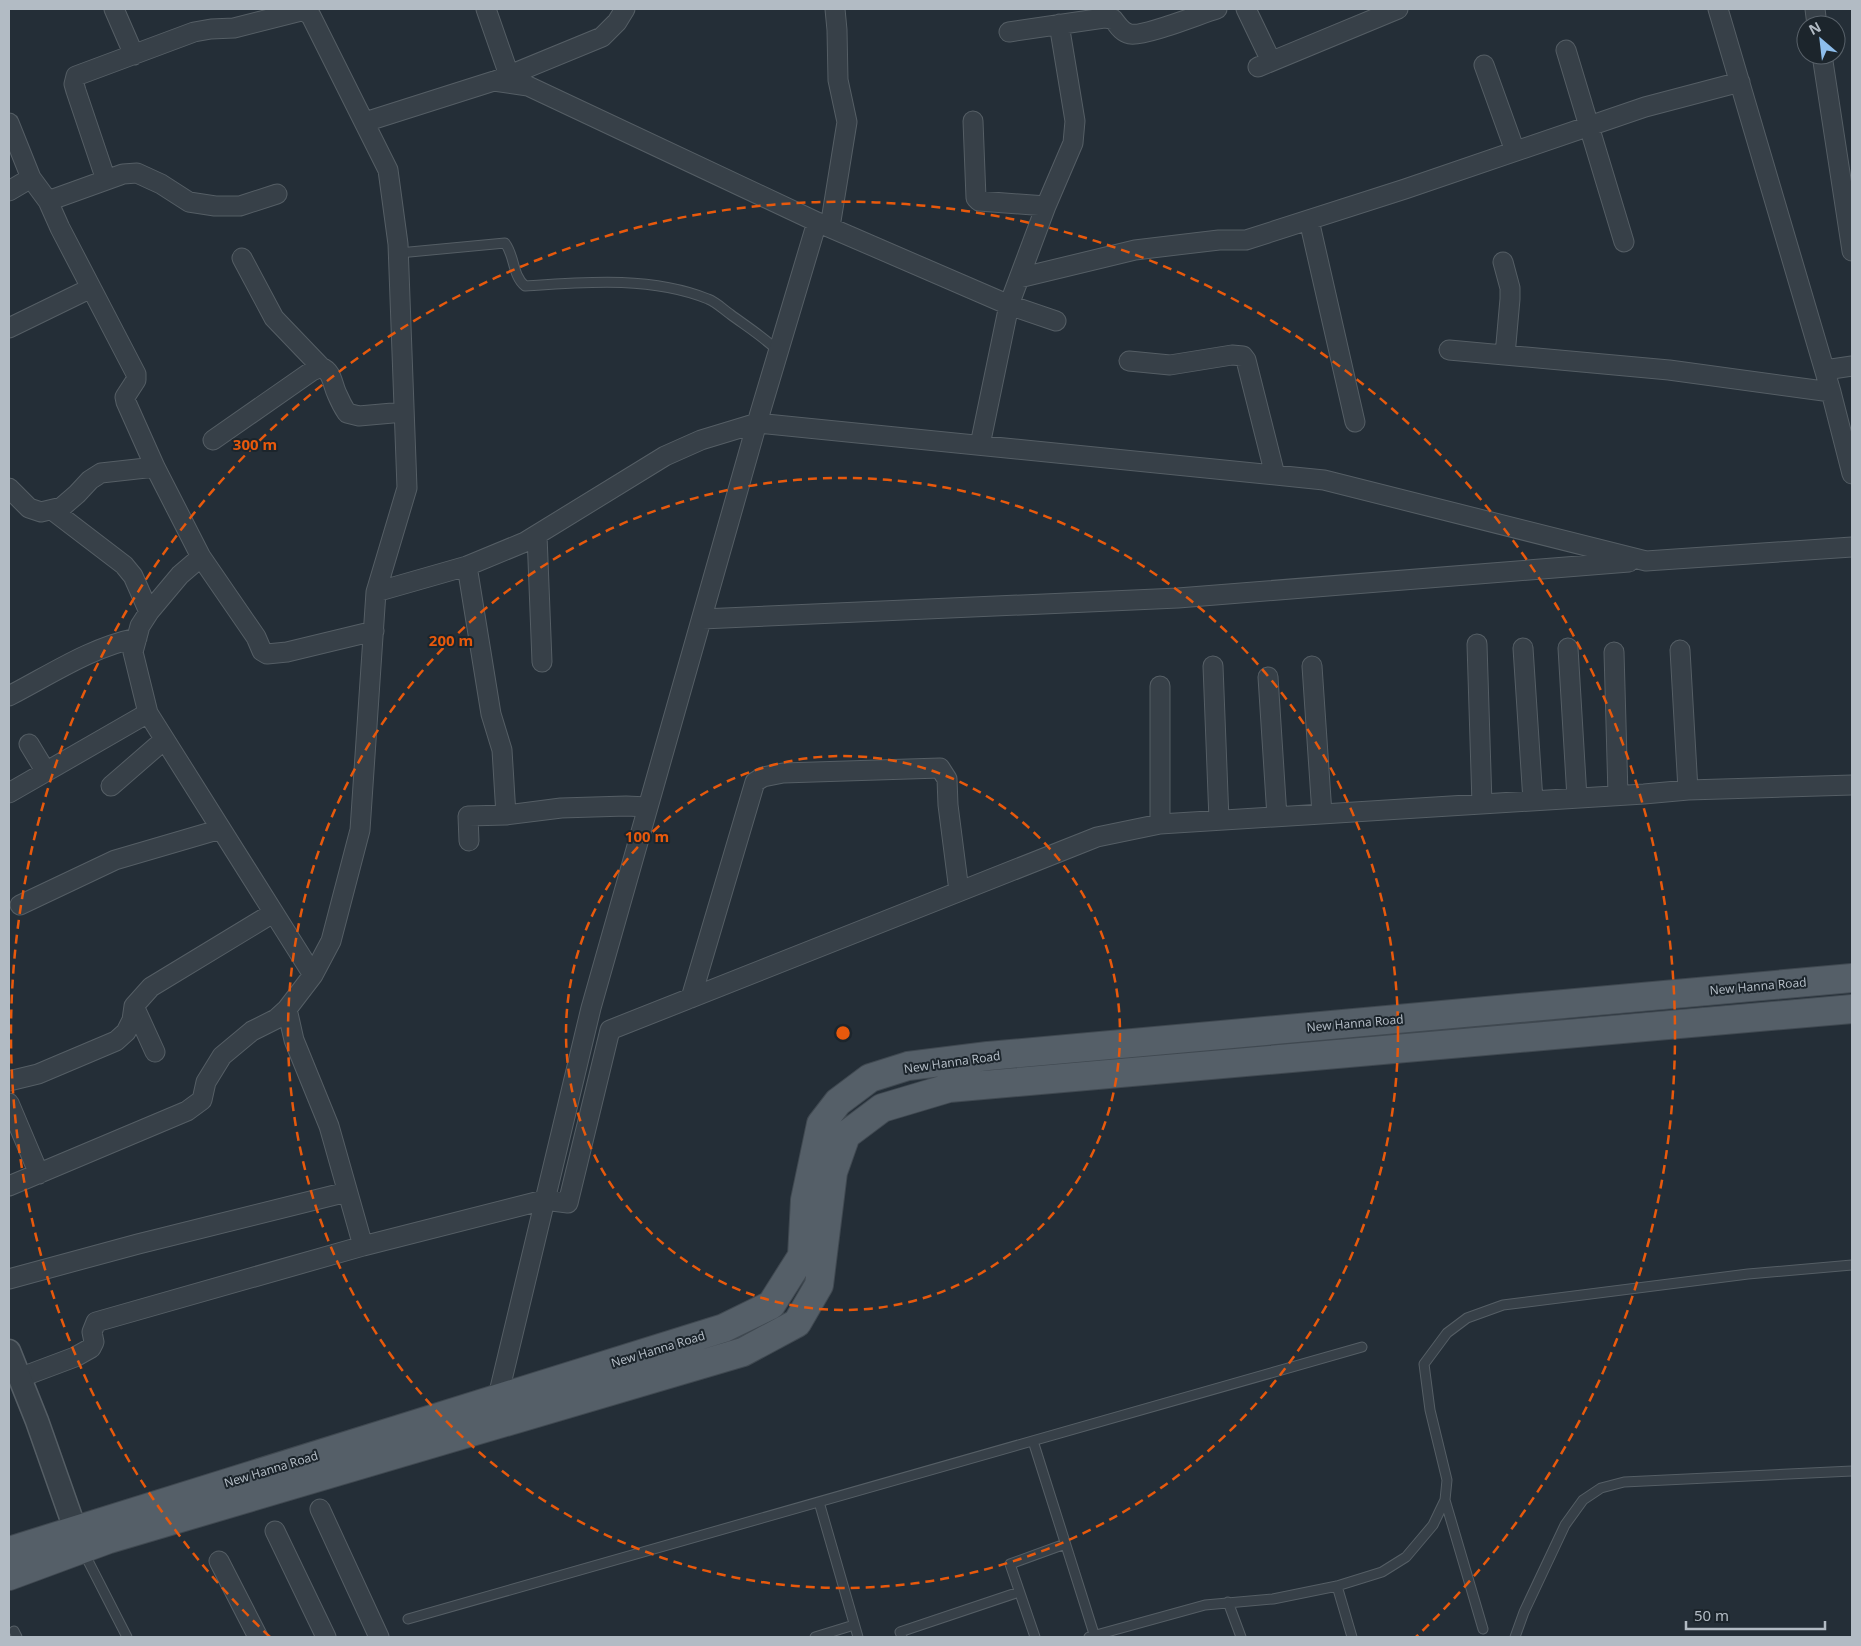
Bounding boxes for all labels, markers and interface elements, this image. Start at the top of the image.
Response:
north arrow [1796,15,1846,65]
text: N [1805,17,1824,39]
text: 300 m [233,434,277,454]
text: 200 m [429,630,473,650]
text: 100 m [625,826,669,846]
street label: New Hanna Road [1709,973,1807,999]
street label: New Hanna Road [1306,1010,1404,1036]
centre of rings [834,1024,852,1042]
street label: New Hanna Road [903,1047,1001,1077]
street label: New Hanna Road [609,1327,707,1371]
street label: New Hanna Road [222,1447,320,1491]
scale bar [1686,1598,1825,1630]
text: 50 m [1694,1605,1729,1625]

